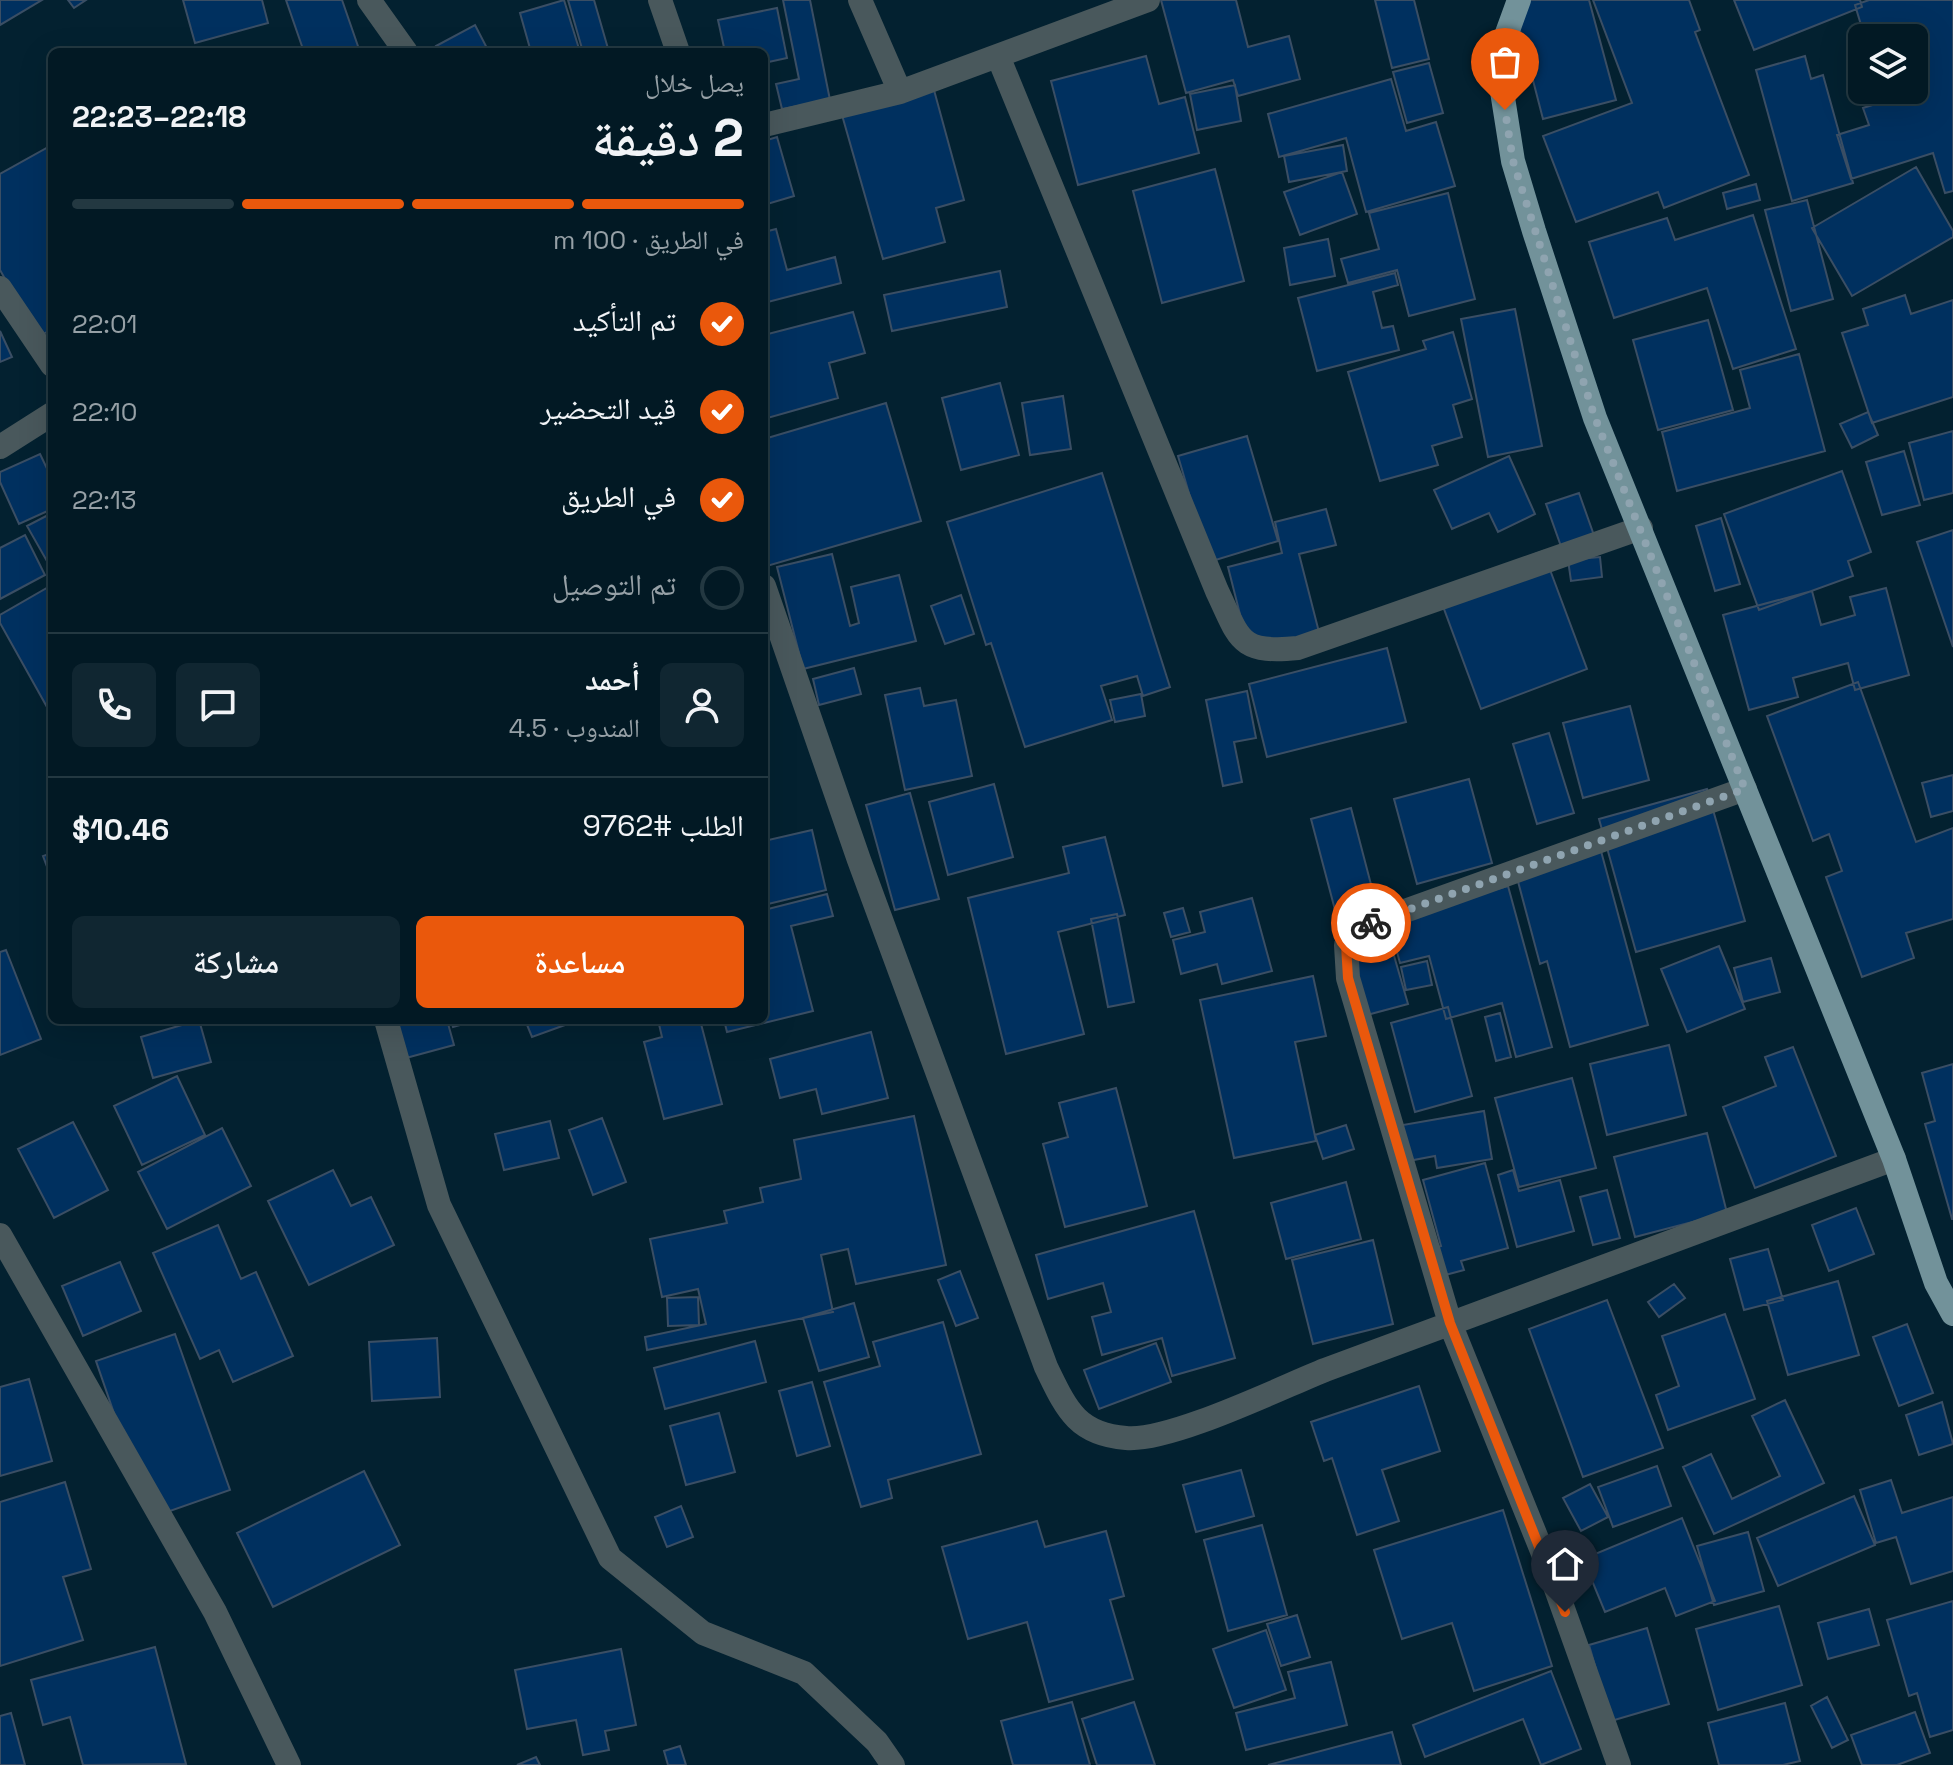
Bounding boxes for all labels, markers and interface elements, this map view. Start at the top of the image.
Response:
map controls [1848,24,1928,104]
button: layers [1848,24,1928,104]
pin [1471,28,1539,110]
icon: bag [1483,40,1527,84]
text: يصل خلال [645,66,744,100]
text: 22:18–22:23 [72,97,246,136]
text: 2 دقيقة [592,105,744,171]
text: في الطريق · 100 m [553,223,744,257]
text: تم التأكيد [573,301,676,340]
icon: check [700,302,744,346]
text: 22:01 [72,307,137,341]
text: قيد التحضير [540,389,676,428]
icon: check [700,390,744,434]
text: 22:10 [72,395,137,429]
text: في الطريق [561,477,676,516]
icon: check [700,478,744,522]
text: 22:13 [72,483,137,517]
text: تم التوصيل [552,565,676,604]
text: أحمد [585,660,640,699]
button: phone [72,663,156,747]
button: chat [176,663,260,747]
button: person [660,663,744,747]
text: المندوب · 4.5 [509,711,640,745]
text: الطلب #9762 [582,806,744,845]
text: $10.46 [72,810,169,849]
courier [1331,883,1411,963]
icon: bike [1349,901,1393,945]
button: مشاركة [72,916,400,1008]
button: مساعدة [416,916,744,1008]
pin [1531,1530,1599,1612]
icon: home [1543,1542,1587,1586]

